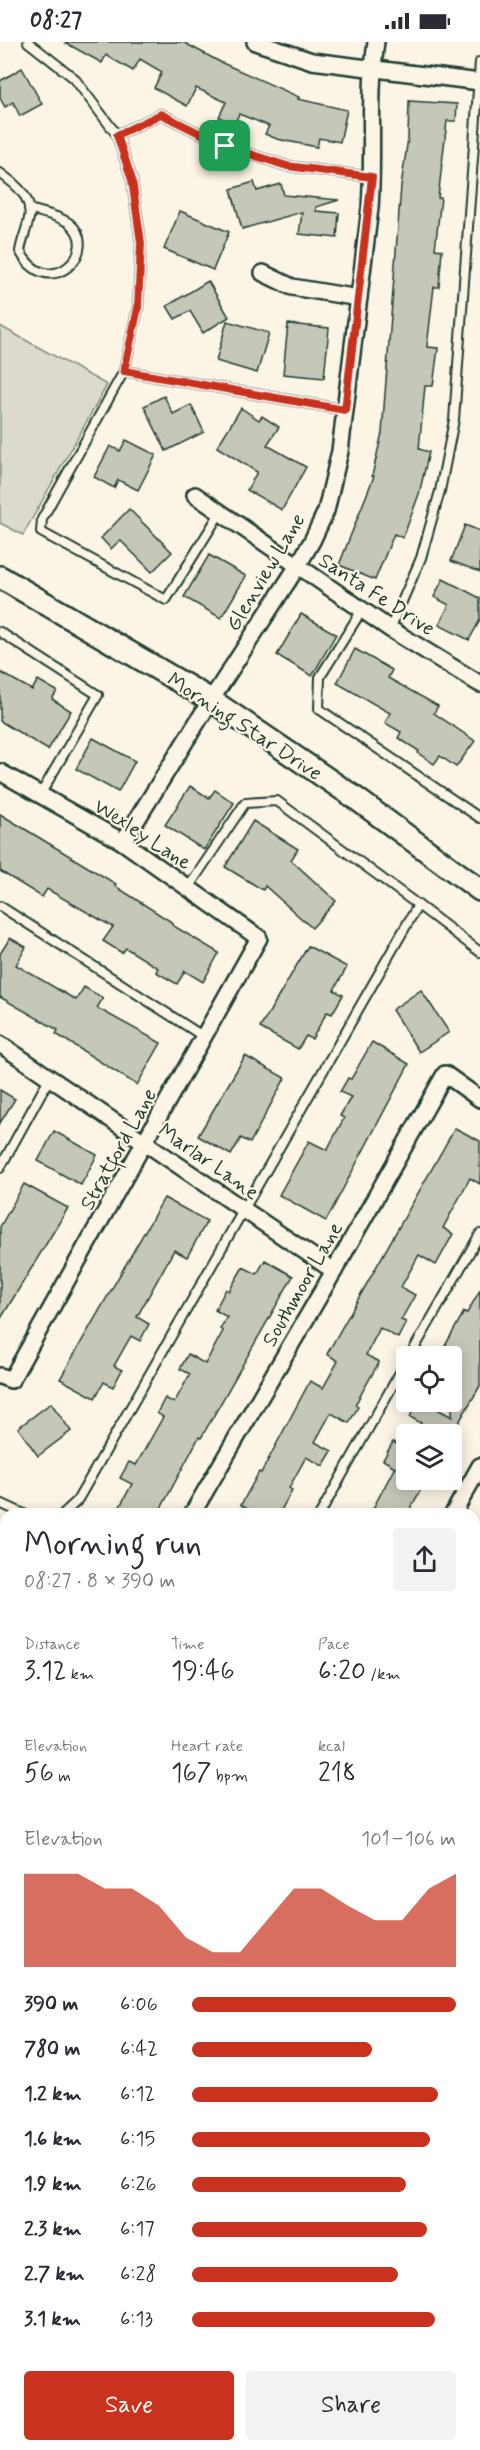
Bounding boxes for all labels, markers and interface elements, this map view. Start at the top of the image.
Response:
text: 08:27 [30,7,82,35]
pin [199,120,250,171]
icon: arrive [208,129,241,162]
street label: Glenview Lane [220,508,312,637]
street label: Santa Fe Drive [313,547,440,643]
street label: Morning Star Drive [160,666,327,789]
street label: Wexley Lane [88,793,197,877]
street label: Stratford Lane [74,1084,166,1216]
street label: Marlar Lane [152,1117,264,1207]
street label: Southmoor Lane [256,1217,350,1352]
map controls [396,1346,462,1490]
button: locate [396,1346,462,1412]
button: layers [396,1424,462,1490]
text: Morning run [24,1523,202,1567]
button: share [393,1528,456,1591]
text: 08:27 · 8 × 390 m [24,1568,175,1595]
text: Distance [24,1634,80,1655]
text: Time [171,1634,205,1655]
text: Pace [318,1634,350,1655]
text: 3.12 [24,1655,67,1689]
text: 19:46 [171,1655,235,1689]
text: 6:20 [318,1655,366,1689]
text: km [67,1664,94,1685]
text: /km [366,1664,401,1685]
text: Elevation [24,1736,87,1757]
text: Heart rate [171,1736,243,1757]
text: kcal [318,1736,345,1757]
text: 56 [24,1757,54,1791]
text: 167 [171,1757,212,1791]
text: 218 [318,1757,356,1791]
text: m [54,1766,71,1787]
text: bpm [212,1766,248,1787]
text: Elevation [24,1826,103,1853]
text: 101–106 m [361,1826,456,1853]
text: 390 m [24,1991,78,2018]
text: 6:06 [120,1991,158,2018]
text: 780 m [24,2036,80,2063]
text: 6:42 [120,2036,158,2063]
text: 1.2 km [24,2081,81,2108]
text: 6:12 [120,2081,155,2108]
text: 1.6 km [24,2126,82,2153]
text: 6:15 [120,2126,155,2153]
text: 1.9 km [24,2171,82,2198]
text: 6:26 [120,2171,156,2198]
text: 2.3 km [24,2216,82,2243]
text: 6:17 [120,2216,155,2243]
text: 2.7 km [24,2261,85,2288]
text: 6:28 [120,2261,156,2288]
text: 3.1 km [24,2306,81,2333]
text: 6:13 [120,2306,153,2333]
button: Save [24,2371,234,2440]
button: Share [246,2371,456,2440]

